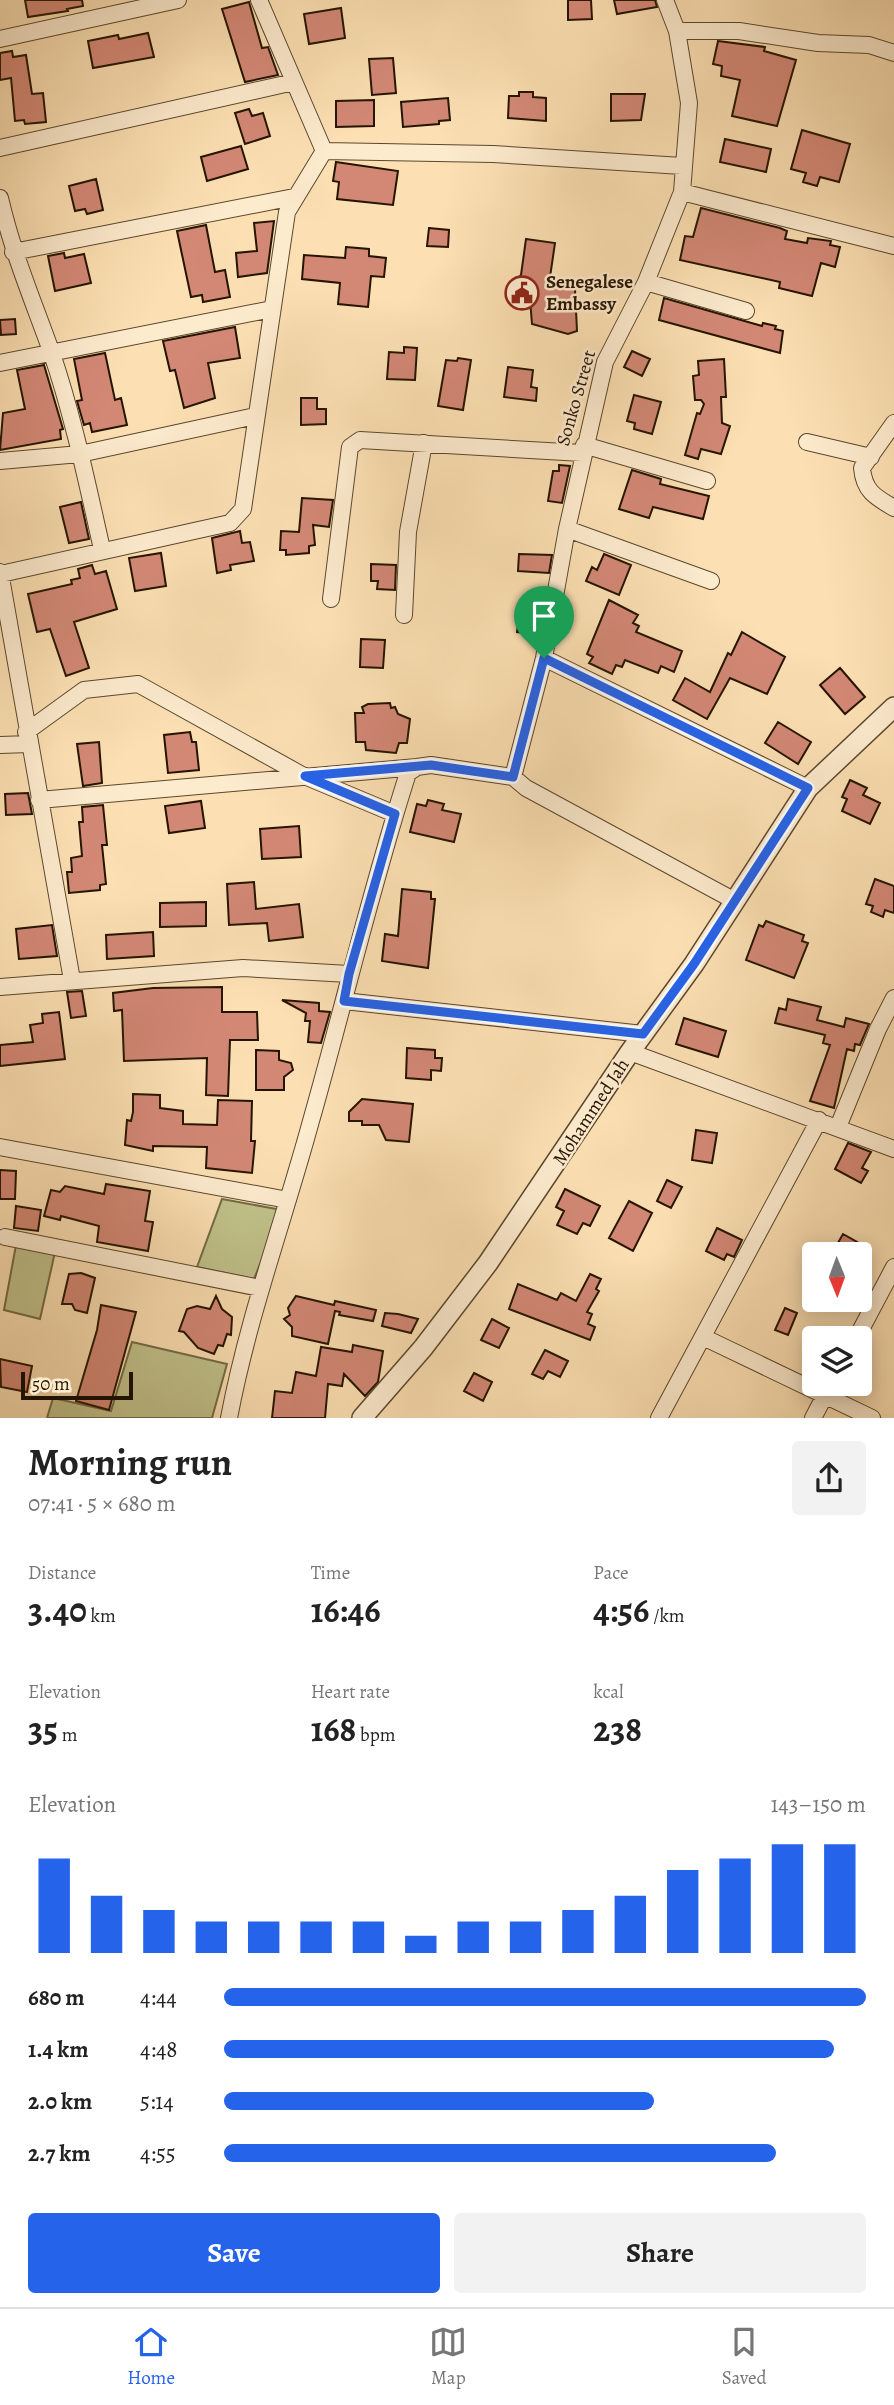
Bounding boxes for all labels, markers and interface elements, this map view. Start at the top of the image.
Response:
place label: Senegalese Embassy [546,269,633,317]
public building icon: Senegalese Embassy [503,274,541,312]
street label: Sonko Street [550,347,602,449]
pin [514,586,574,658]
icon: arrive [525,597,563,635]
street label: Mohammed Jah [547,1053,635,1171]
north arrow [802,1242,872,1312]
map controls [802,1242,872,1396]
button: layers [802,1326,872,1396]
scale bar [21,1369,133,1401]
text: 50 m [32,1371,70,1397]
text: Morning run [28,1436,232,1488]
button: share [792,1441,866,1515]
text: 07:41 · 5 × 680 m [28,1488,176,1519]
text: Distance [28,1560,96,1586]
text: Time [311,1560,350,1586]
text: Pace [593,1560,629,1586]
text: 3.40 [28,1586,87,1634]
text: 16:46 [311,1586,381,1634]
text: 4:56 [593,1586,649,1634]
text: km [87,1603,116,1629]
text: /km [649,1603,685,1629]
text: Elevation [28,1679,101,1705]
text: Heart rate [311,1679,390,1705]
text: kcal [593,1679,624,1705]
text: 35 [28,1705,58,1753]
text: 168 [311,1705,356,1753]
text: 238 [593,1705,642,1753]
text: m [58,1722,78,1748]
text: bpm [356,1722,396,1748]
text: Elevation [28,1789,116,1820]
text: 143–150 m [770,1789,866,1820]
text: 680 m [28,1982,85,2013]
text: 4:44 [140,1982,177,2013]
text: 1.4 km [28,2034,89,2065]
text: 4:48 [140,2034,177,2065]
text: 2.0 km [28,2086,92,2117]
text: 5:14 [140,2086,174,2117]
text: 2.7 km [28,2138,90,2169]
text: 4:55 [140,2138,176,2169]
button: Save [28,2213,440,2293]
button: Share [454,2213,866,2293]
tab: Home [127,2323,175,2391]
tab: Map [429,2323,467,2391]
tab: Saved [722,2323,767,2391]

